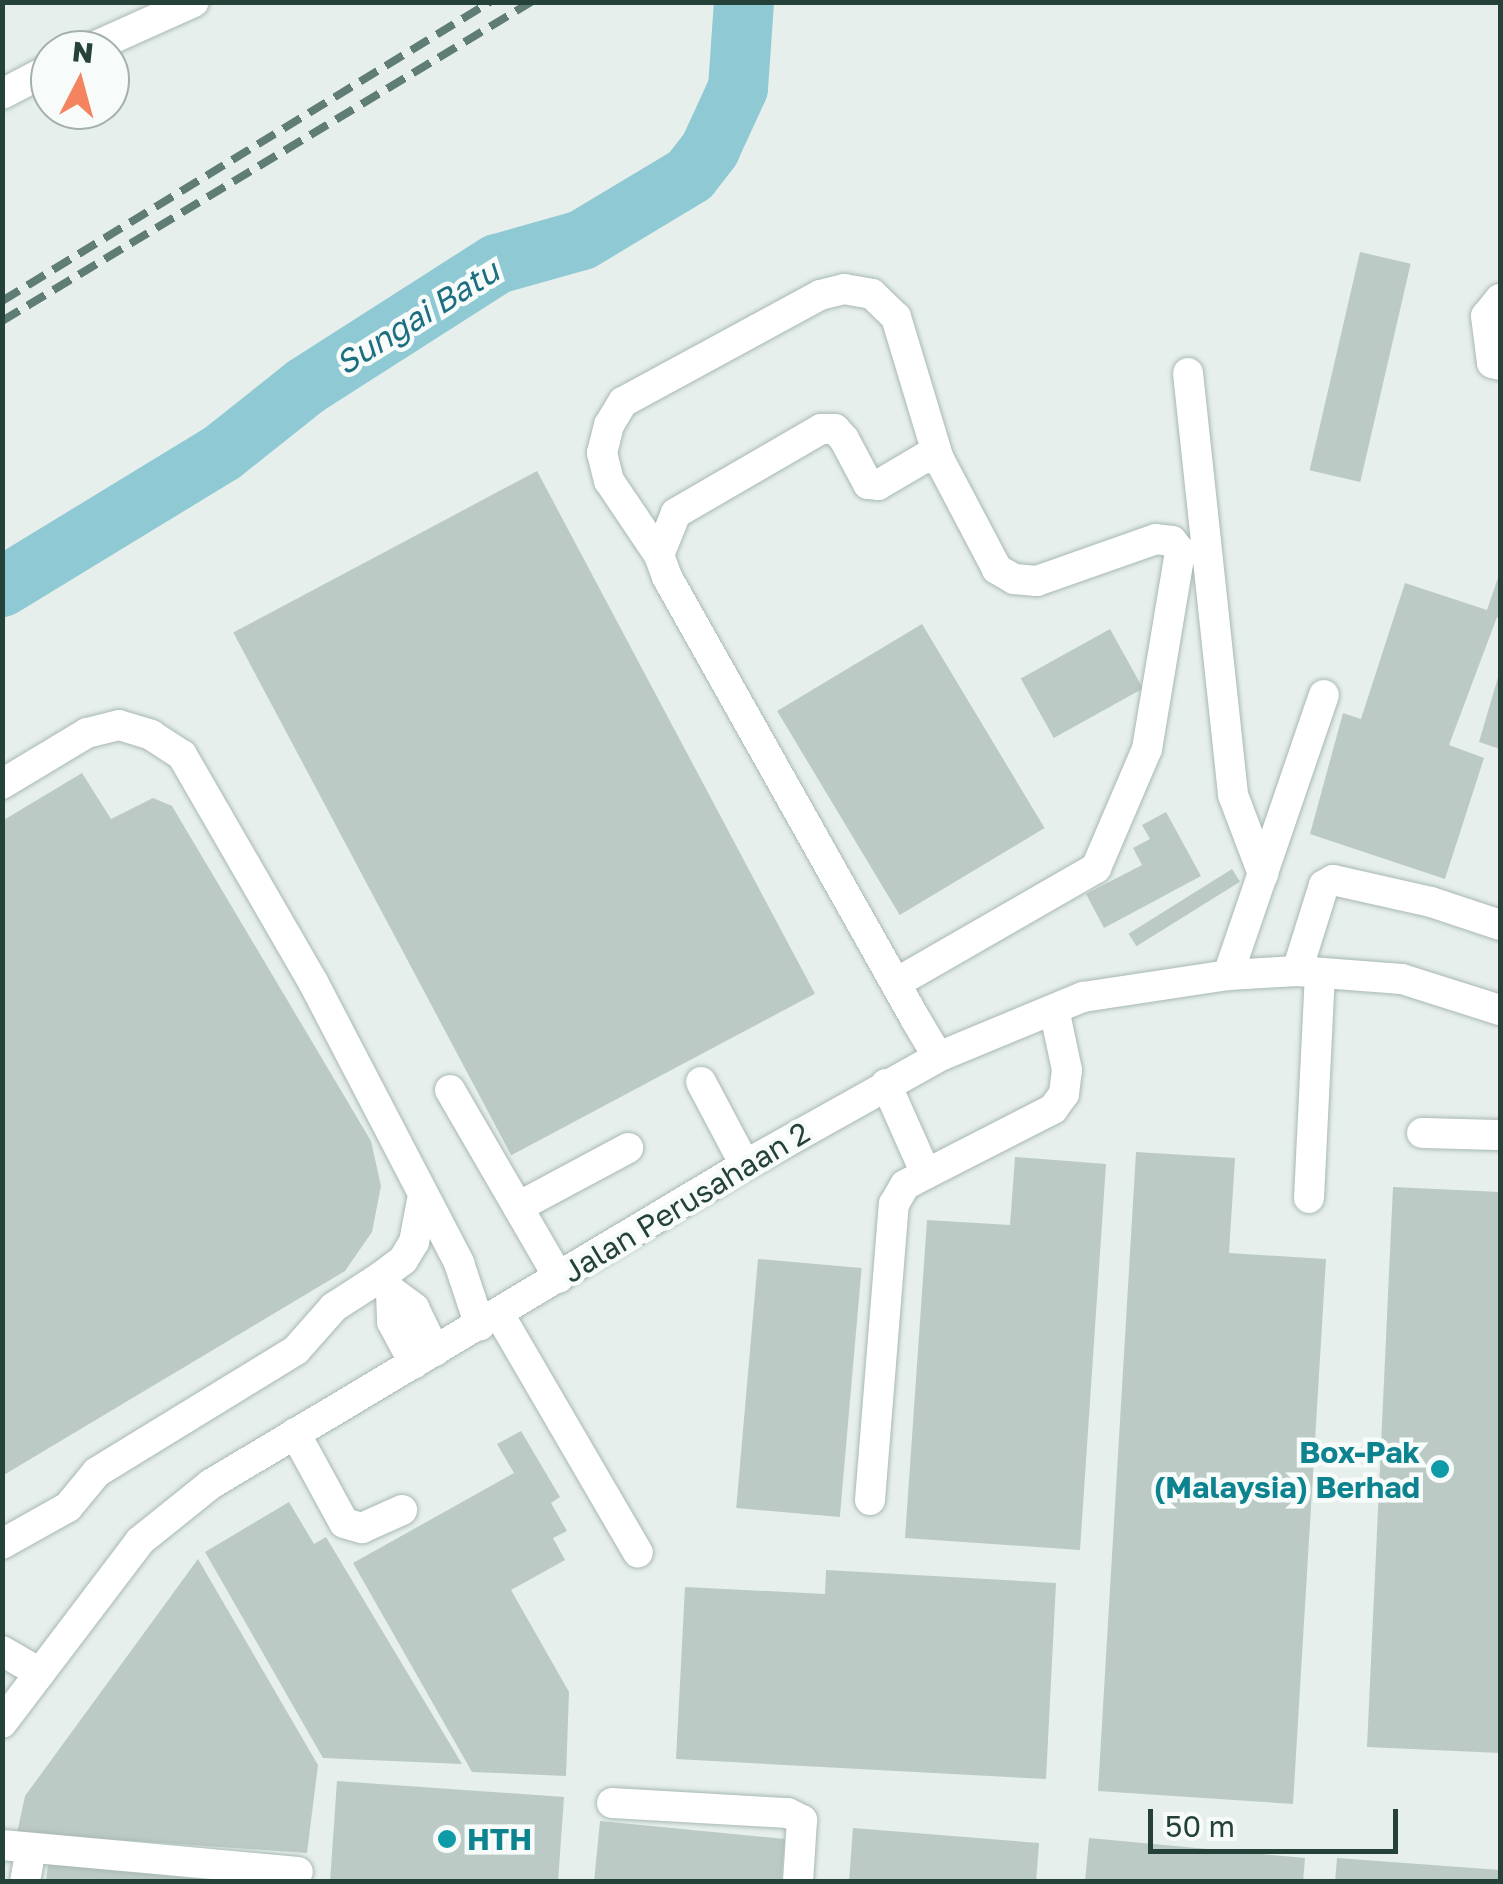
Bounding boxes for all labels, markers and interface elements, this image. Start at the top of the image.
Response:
north arrow [30,30,130,130]
text: N [71,34,95,69]
water label: Sungai Batu [328,252,506,382]
street label: Jalan Perusahaan 2 [556,1114,816,1290]
place label: Box-Pak (Malaysia) Berhad [1154,1434,1420,1504]
marker: Box-Pak (Malaysia) Berhad [1429,1458,1451,1480]
scale bar [1153,1789,1403,1851]
text: 50 m [1165,1808,1235,1844]
place label: HTH [467,1821,532,1857]
marker: HTH [436,1828,458,1850]

